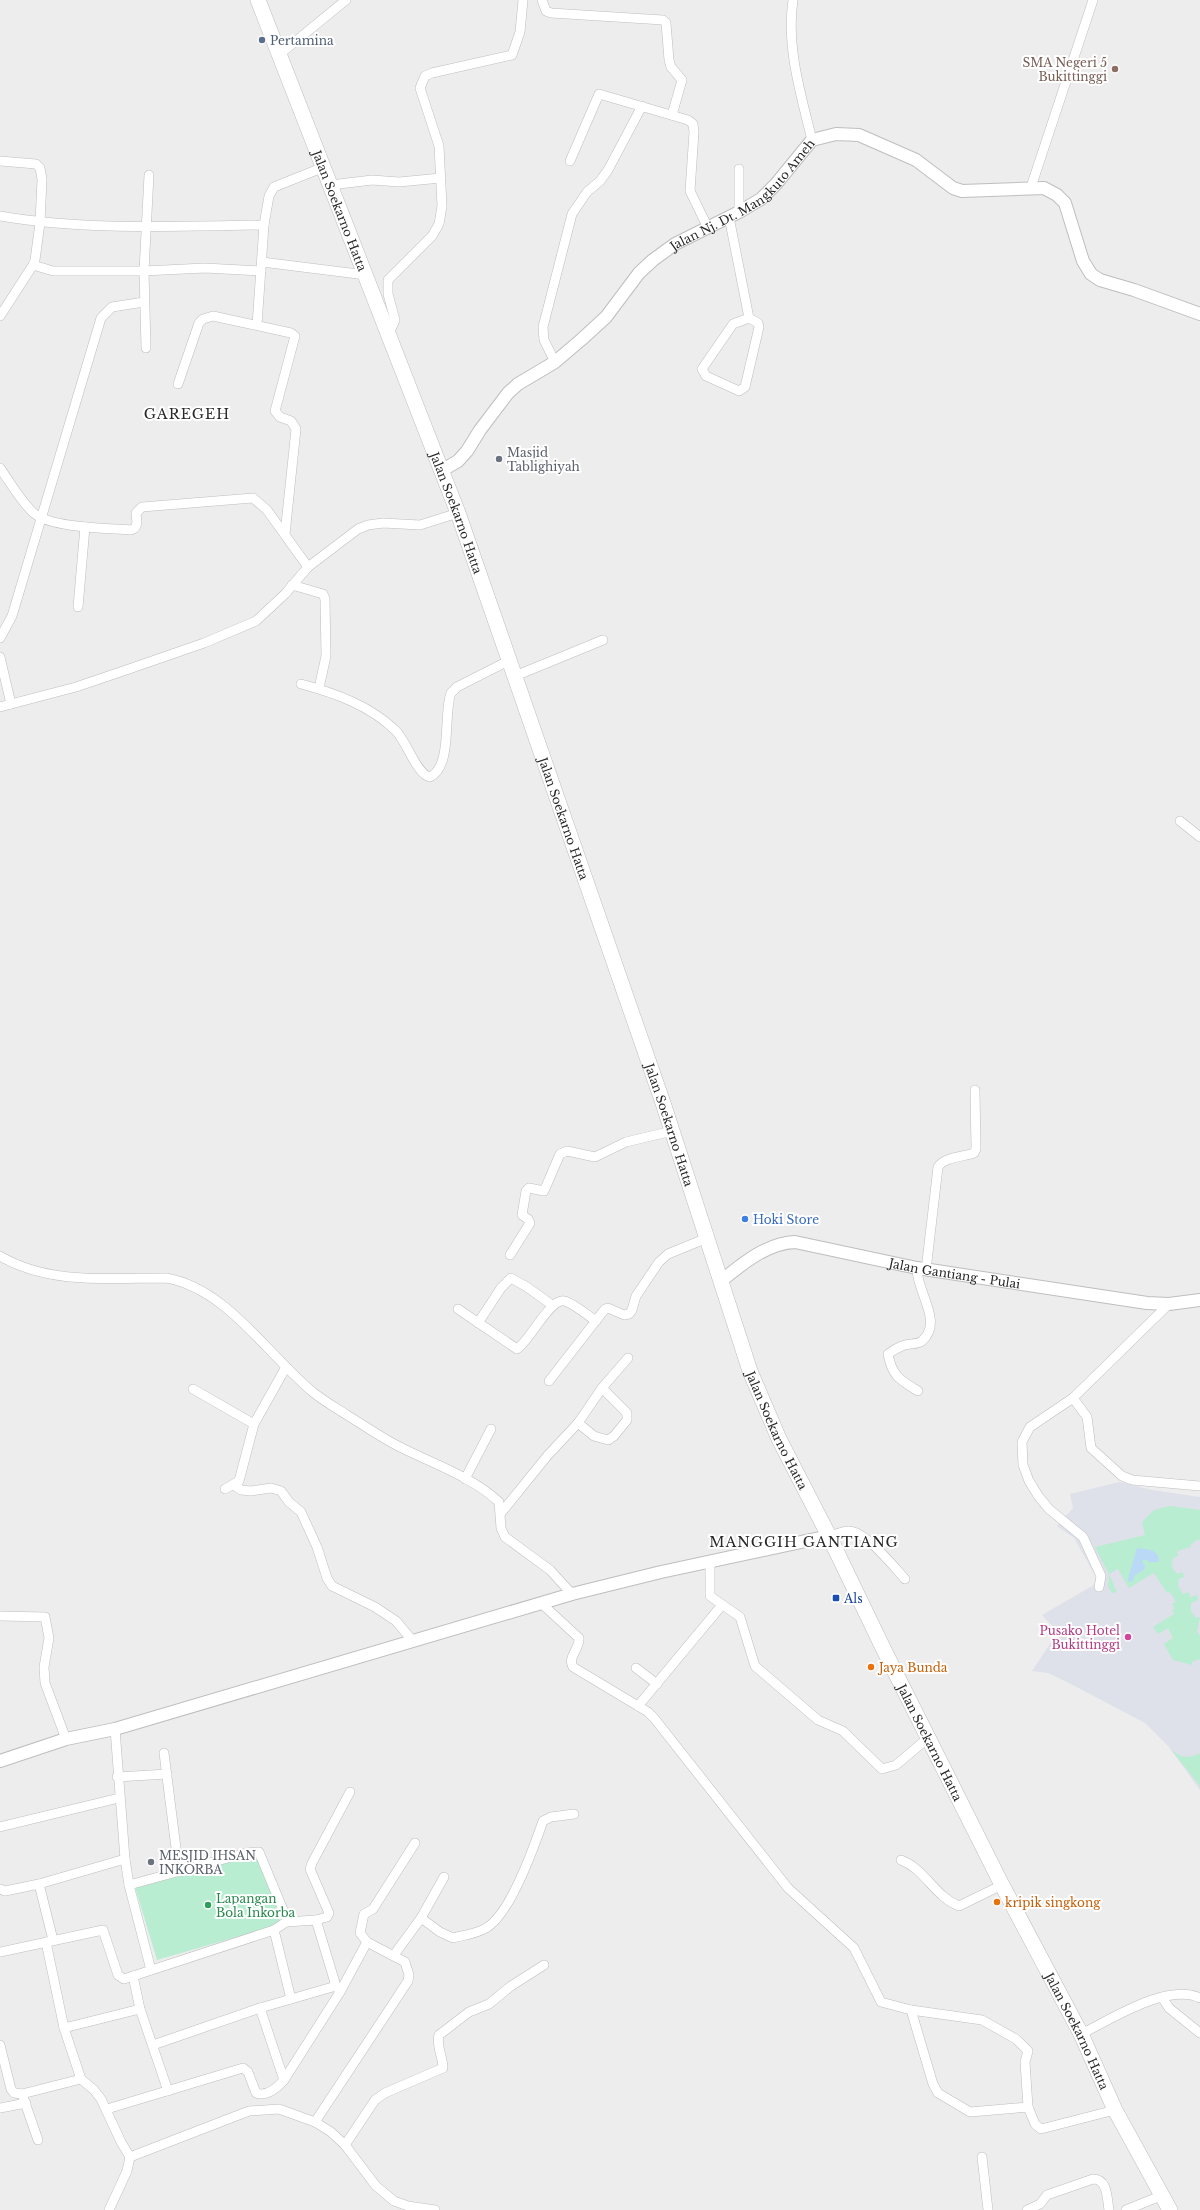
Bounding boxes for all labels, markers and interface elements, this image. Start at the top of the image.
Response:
place label: Pertamina [270,33,334,48]
marker: Pertamina [257,35,267,45]
place label: SMA Negeri 5 Bukittinggi [1023,55,1107,84]
marker: SMA Negeri 5 Bukittinggi [1110,64,1120,74]
street label: Jalan Nj. Dt. Mangkuto Ameh [665,136,817,254]
street label: Jalan Soekarno Hatta [309,146,371,274]
district label: GAREGEH [144,405,230,423]
place label: Masjid Tablighiyah [507,445,580,474]
street label: Jalan Soekarno Hatta [427,448,486,576]
marker: Masjid Tablighiyah [494,454,504,464]
street label: Jalan Soekarno Hatta [535,753,592,882]
street label: Jalan Soekarno Hatta [642,1059,697,1189]
place label: Hoki Store [753,1212,819,1227]
marker: Hoki Store [740,1214,750,1224]
street label: Jalan Gantiang - Pulai [886,1254,1021,1291]
street label: Jalan Soekarno Hatta [743,1367,811,1492]
district label: MANGGIH GANTIANG [709,1533,899,1551]
place label: Als [843,1591,863,1606]
marker: Als [831,1593,841,1603]
place label: Pusako Hotel Bukittinggi [1039,1623,1120,1652]
marker: Pusako Hotel Bukittinggi [1123,1632,1133,1642]
place label: Jaya Bunda [877,1660,948,1675]
marker: Jaya Bunda [866,1662,876,1672]
street label: Jalan Soekarno Hatta [894,1680,966,1804]
place label: MESJID IHSAN INKORBA [159,1848,256,1877]
marker: MESJID IHSAN INKORBA [146,1857,156,1867]
place label: Lapangan Bola Inkorba [216,1891,296,1920]
place label: kripik singkong [1005,1895,1101,1910]
marker: kripik singkong [992,1897,1002,1907]
marker: Lapangan Bola Inkorba [203,1900,213,1910]
street label: Jalan Soekarno Hatta [1041,1968,1113,2092]

